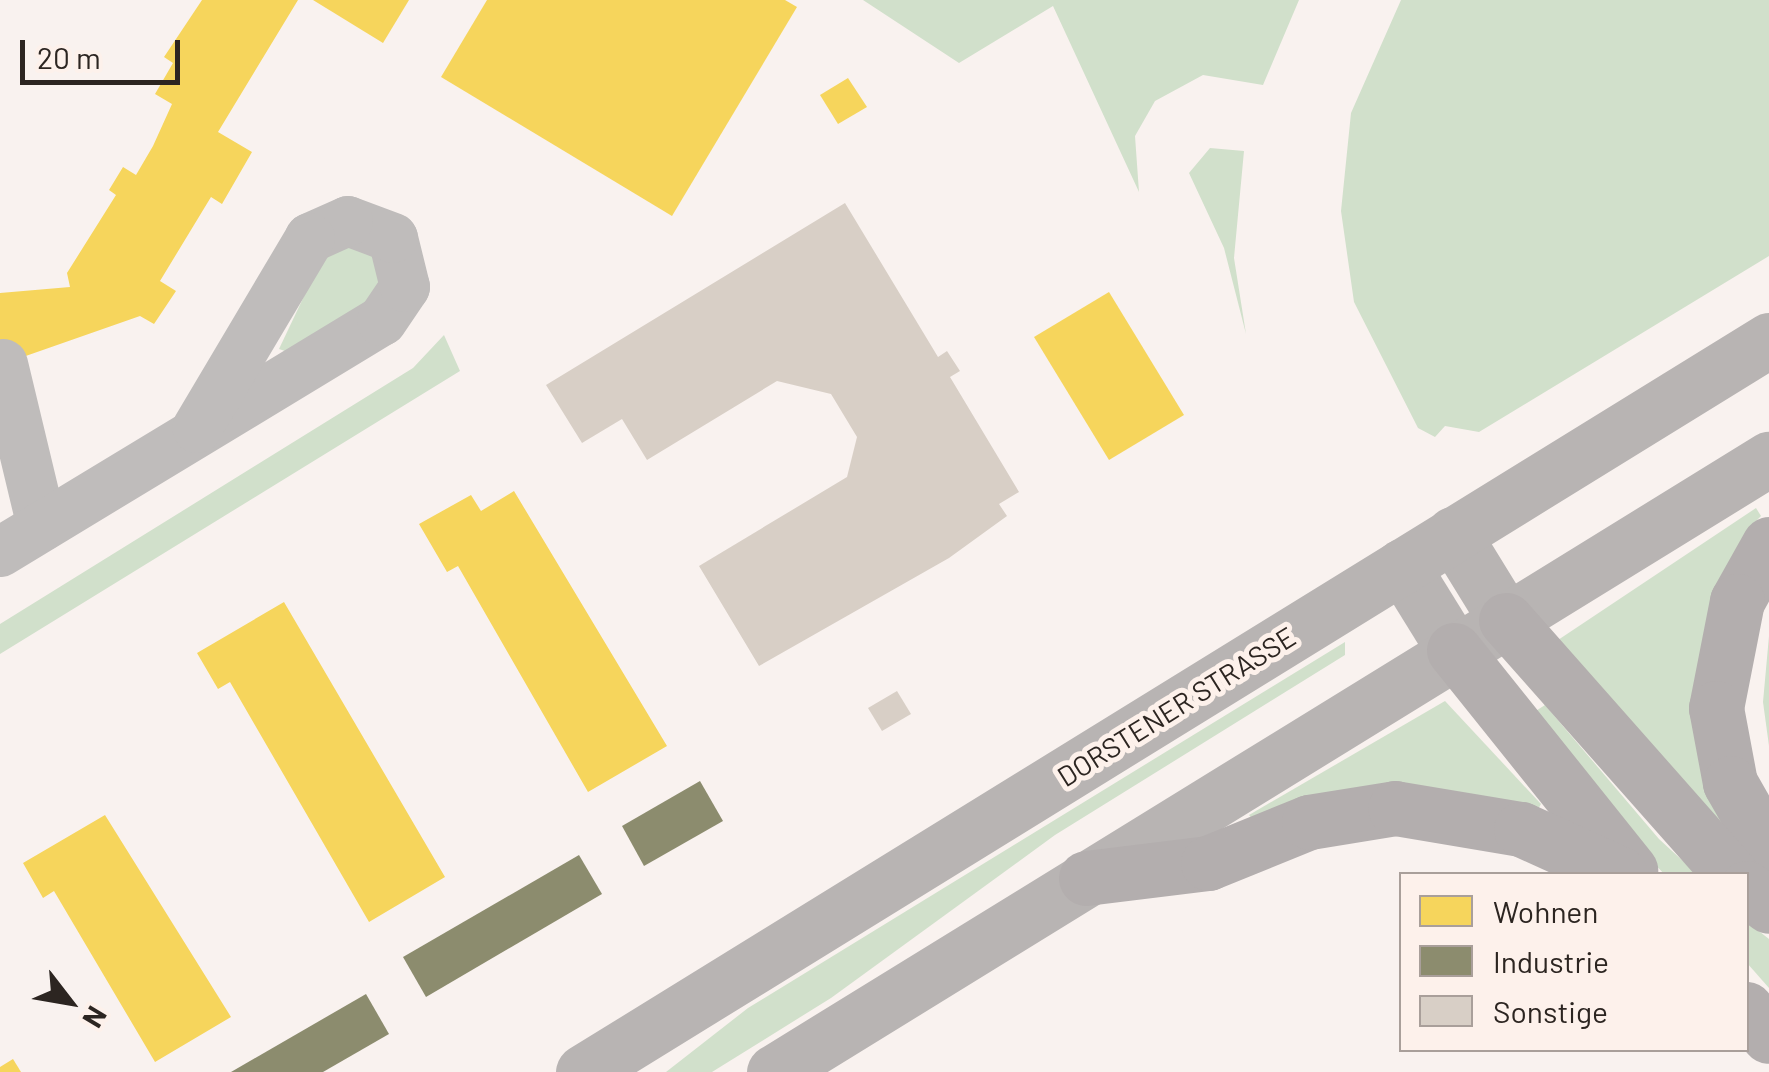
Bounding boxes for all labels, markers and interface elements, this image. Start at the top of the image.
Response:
scale bar [25,20,185,82]
text: 20 m [37,39,101,75]
street label: DORSTENER STRASSE [1051,619,1301,793]
legend [1399,872,1749,1052]
text: Wohnen [1493,893,1599,929]
text: Industrie [1493,943,1609,979]
north arrow [20,952,120,1052]
text: Sonstige [1493,993,1608,1029]
text: N [76,1001,115,1034]

